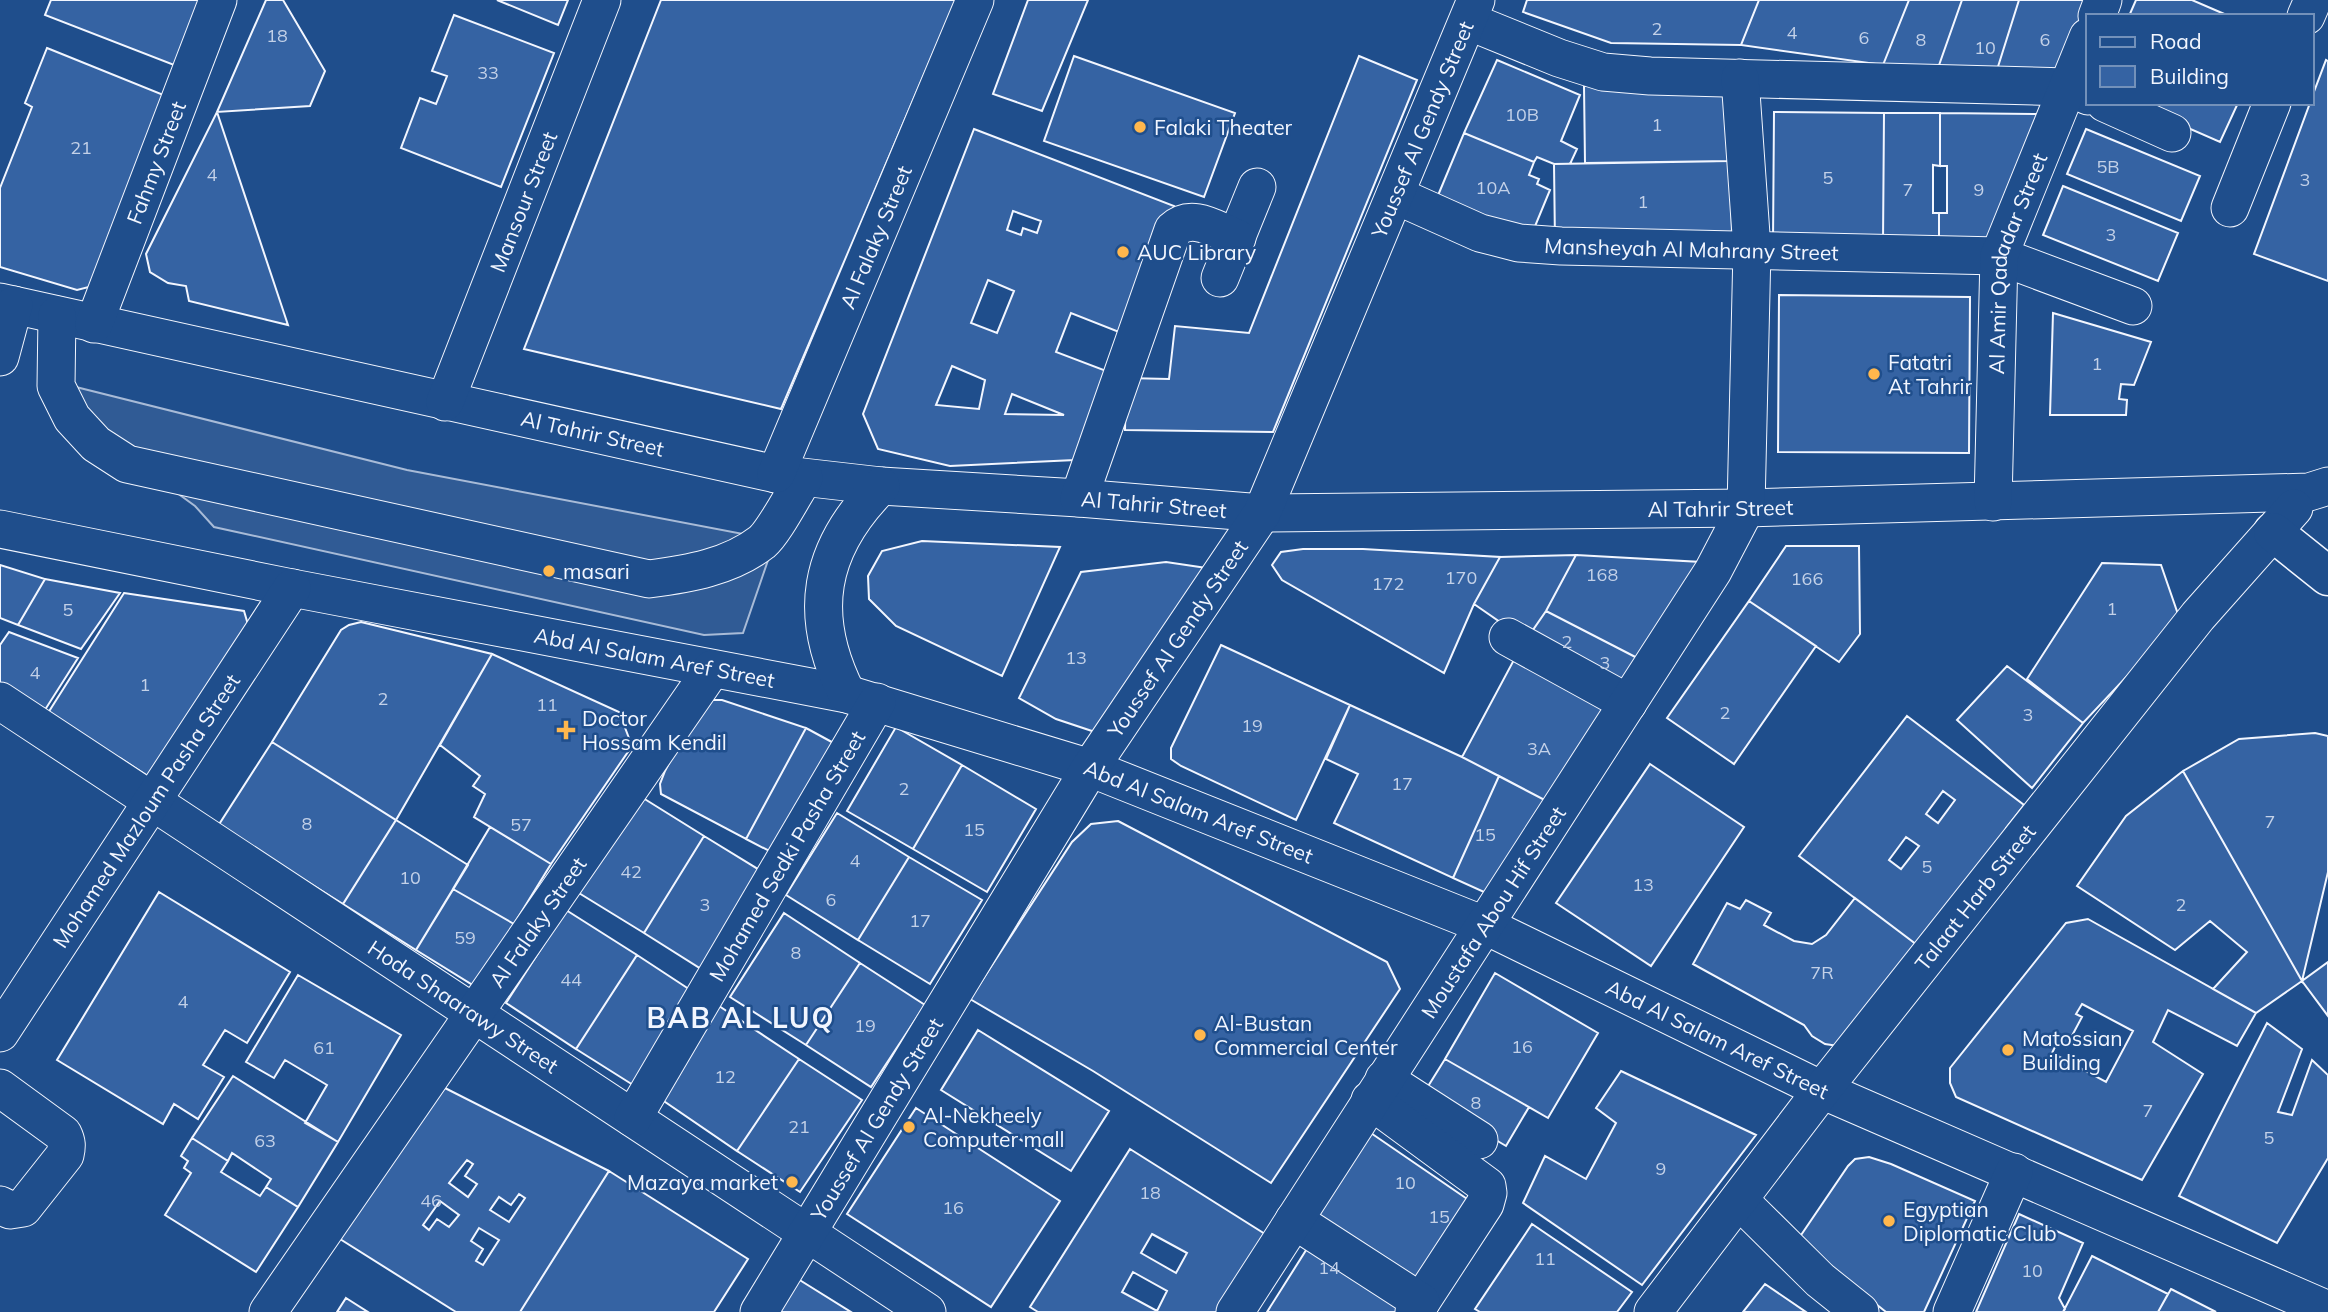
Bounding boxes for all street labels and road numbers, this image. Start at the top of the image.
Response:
street label: Youssef Al Gendy Street [1365,17,1479,243]
street label: Fahmy Street [121,97,191,228]
street label: Mansour Street [484,128,562,276]
street label: Al Amir Qadadar Street [1983,149,2053,375]
street label: Al Falaky Street [834,162,917,313]
street label: Mansheyah Al Mahrany Street [1543,232,1839,265]
street label: Al Tahrir Street [519,405,667,462]
street label: Al Tahrir Street [1080,485,1228,523]
street label: Al Tahrir Street [1647,494,1794,522]
street label: Youssef Al Gendy Street [1101,535,1253,743]
street label: Abd Al Salam Aref Street [532,622,777,693]
street label: Mohamed Mazloum Pasha Street [47,669,245,952]
street label: Mohamed Sedki Pasha Street [703,726,870,986]
street label: Abd Al Salam Aref Street [1080,754,1317,869]
street label: Moustafa Abou Hif Street [1415,801,1571,1023]
street label: Talaat Harb Street [1909,819,2041,976]
street label: Al Falaky Street [483,852,591,992]
street label: Hoda Shaarawy Street [363,934,564,1079]
street label: Abd Al Salam Aref Street [1602,974,1833,1104]
street label: Youssef Al Gendy Street [804,1013,948,1226]

